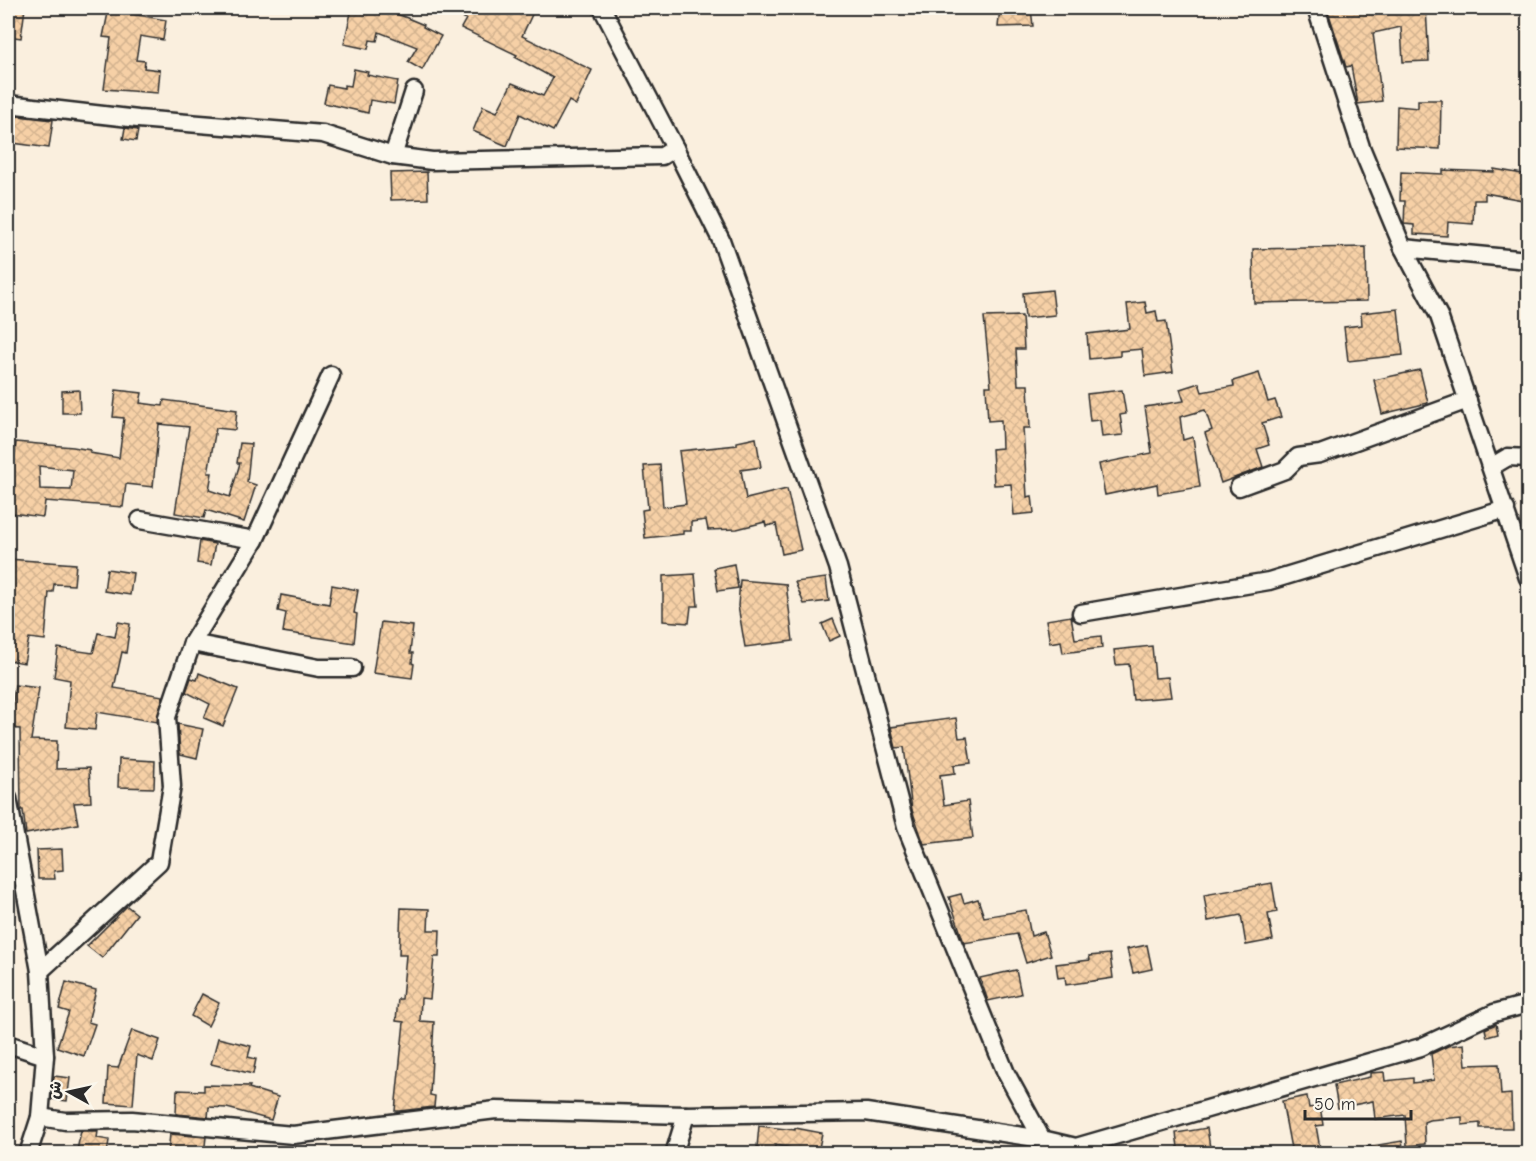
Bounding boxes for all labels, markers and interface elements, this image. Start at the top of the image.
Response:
north arrow [39,1062,99,1122]
text: ش [45,1080,65,1100]
scale bar [1305,1083,1412,1121]
text: 50 m [1314,1094,1356,1115]

